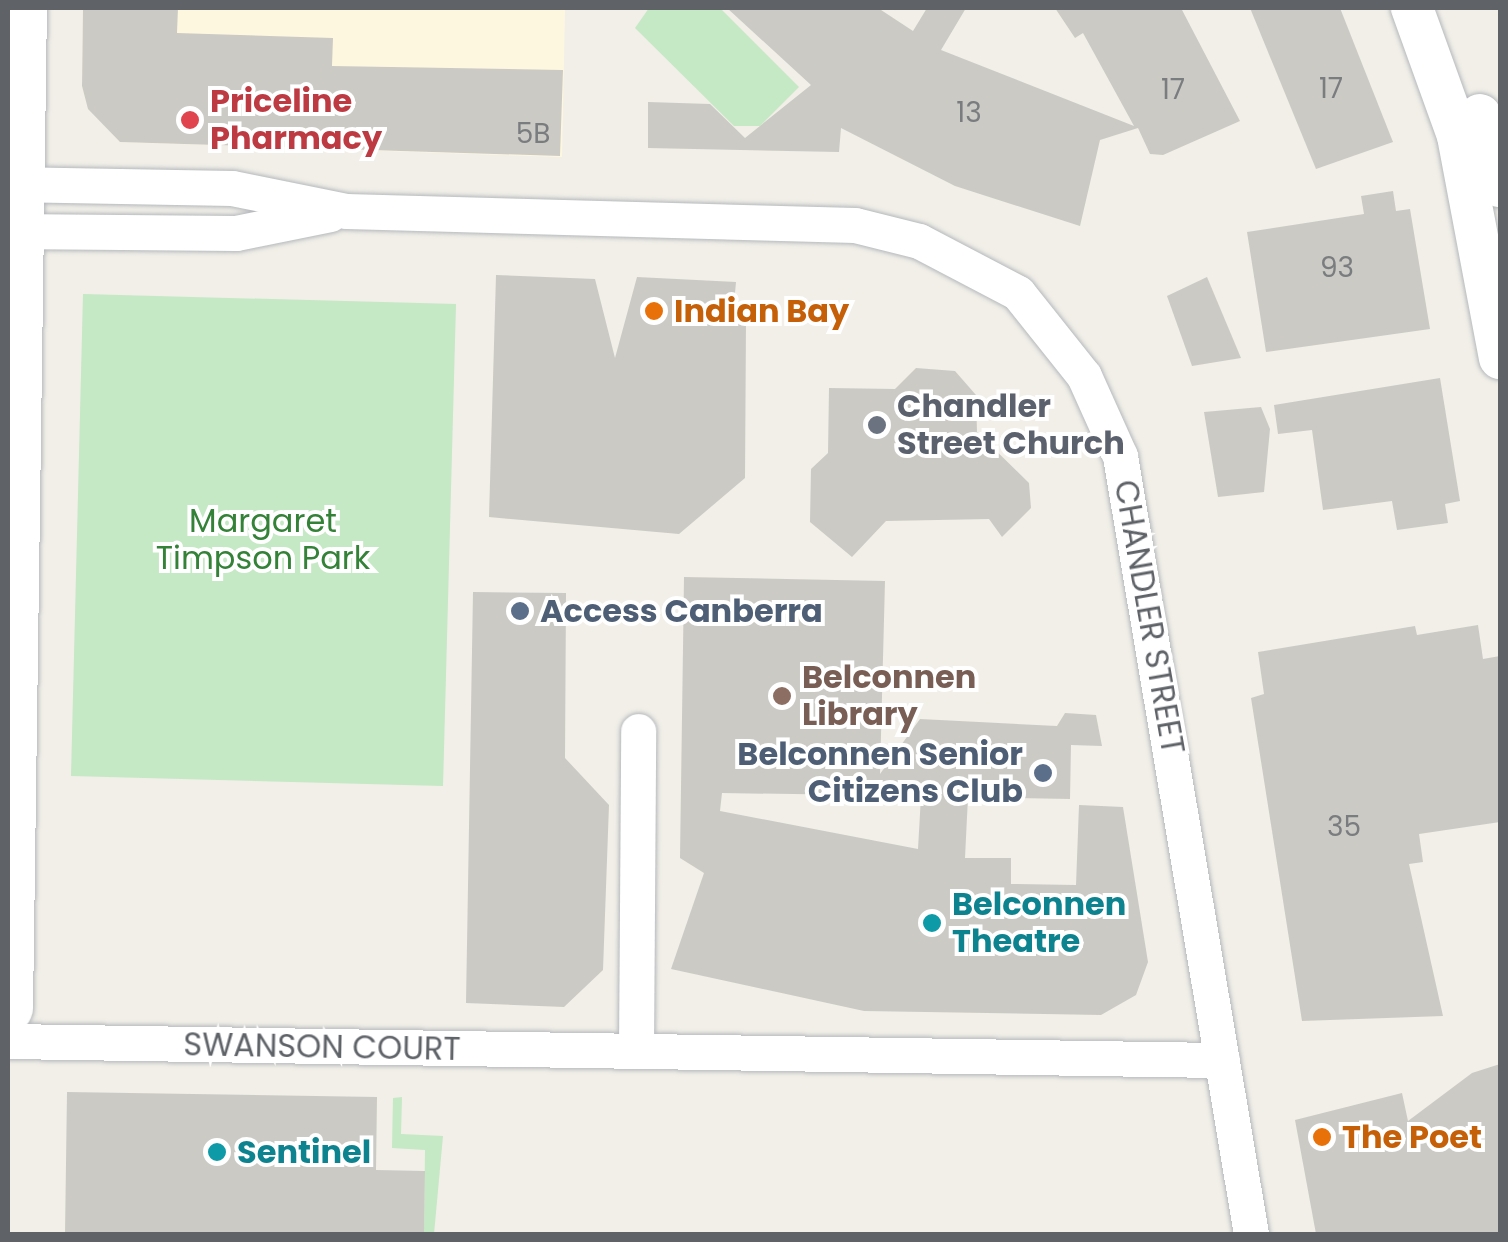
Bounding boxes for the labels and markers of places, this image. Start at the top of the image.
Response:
place label: Priceline Pharmacy [210,83,382,158]
marker: Priceline Pharmacy [179,109,201,131]
place label: Indian Bay [674,292,849,330]
marker: Indian Bay [643,300,665,322]
place label: Chandler Street Church [897,388,1125,463]
marker: Chandler Street Church [866,414,888,436]
place label: Access Canberra [540,592,823,630]
marker: Access Canberra [509,600,531,622]
place label: Belconnen Library [802,659,976,734]
marker: Belconnen Library [771,685,793,707]
place label: Belconnen Senior Citizens Club [737,736,1023,811]
marker: Belconnen Senior Citizens Club [1032,762,1054,784]
place label: Belconnen Theatre [952,886,1126,961]
marker: Belconnen Theatre [921,912,943,934]
place label: The Poet [1342,1118,1482,1156]
marker: The Poet [1311,1126,1333,1148]
place label: Sentinel [237,1133,371,1171]
marker: Sentinel [206,1141,228,1163]

